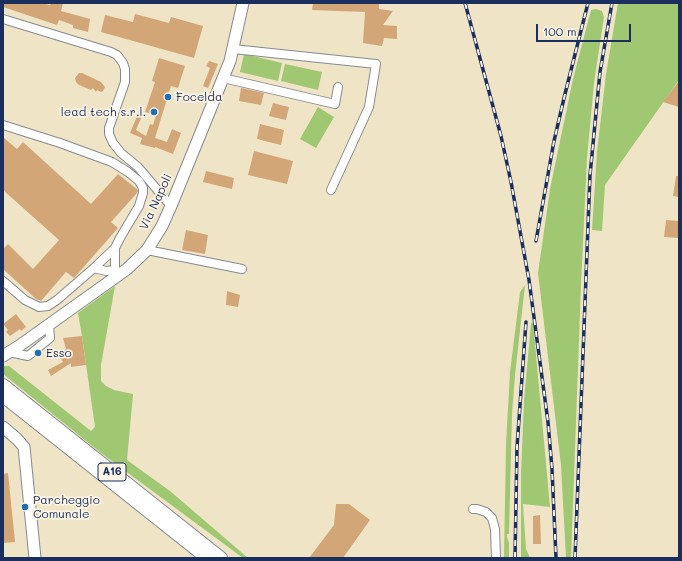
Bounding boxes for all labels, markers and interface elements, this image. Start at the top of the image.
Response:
scale bar [538,16,633,42]
text: 100 m [543,23,577,39]
place label: Focelda [176,90,222,104]
marker: Focelda [163,92,173,102]
place label: lead tech s.r.l. [61,105,146,119]
marker: lead tech s.r.l. [149,107,159,117]
street label: Via Napoli [137,172,175,232]
place label: Esso [46,346,72,360]
marker: Esso [33,348,43,358]
road number: A16 [98,463,126,481]
place label: Parcheggio Comunale [33,493,100,521]
marker: Parcheggio Comunale [20,502,30,512]

